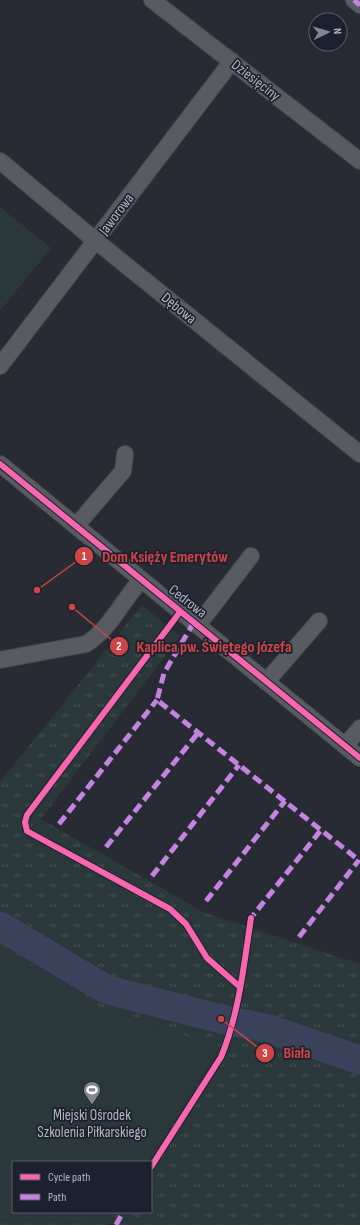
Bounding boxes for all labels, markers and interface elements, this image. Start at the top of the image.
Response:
north arrow [308,12,348,52]
text: N [331,28,344,35]
street label: Dziesięciny [228,55,284,105]
street label: Jaworowa [94,189,138,240]
street label: Dębowa [157,288,200,328]
callout: Dom Księży Emerytów [74,542,235,570]
text: Dom Księży Emerytów [102,548,228,567]
text: 1 [82,549,87,564]
street label: Cedrowa [165,580,211,622]
callout: Kaplica pw. Świętego Józefa [109,632,300,660]
text: Kaplica pw. Świętego Józefa [136,638,292,657]
text: 2 [116,639,122,654]
callout: Biała [255,1039,318,1067]
text: Biała [283,1044,311,1063]
text: 3 [262,1046,268,1061]
sports icon: Miejski Ośrodek Szkolenia Piłkarskiego [82,1080,102,1105]
place label: Miejski Ośrodek Szkolenia Piłkarskiego [37,1106,147,1142]
legend [12,1161,152,1213]
text: Cycle path [48,1170,90,1185]
text: Path [48,1190,66,1205]

